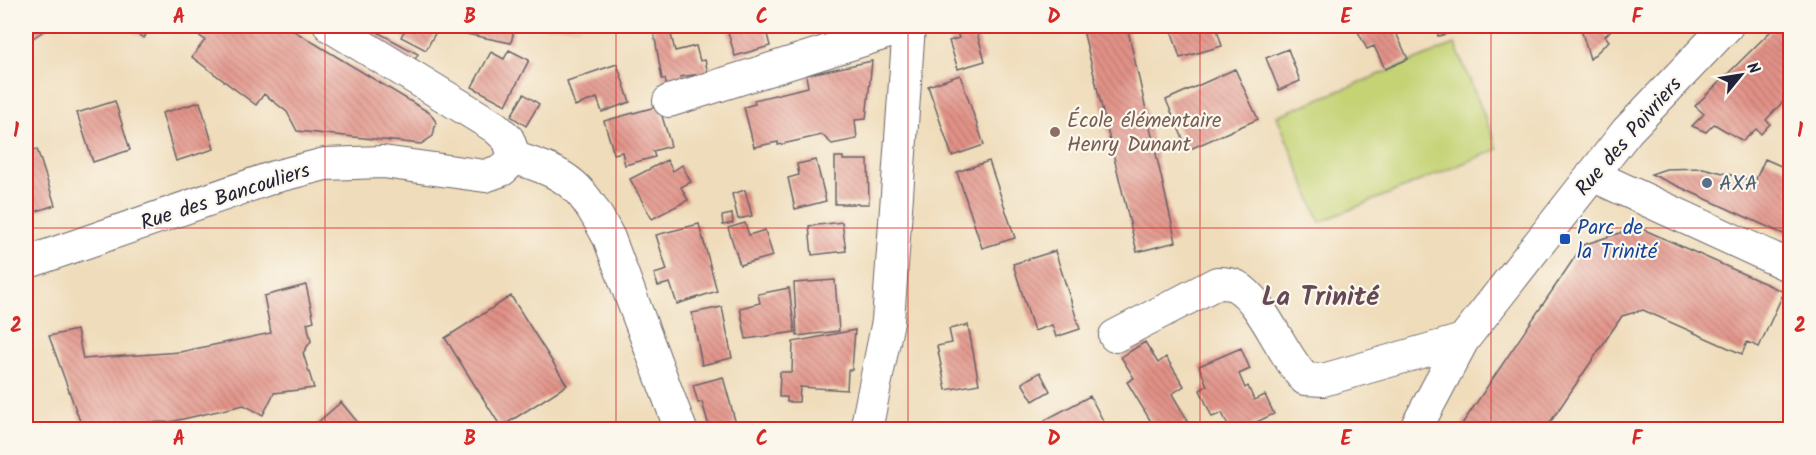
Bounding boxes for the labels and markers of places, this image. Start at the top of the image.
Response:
place label: École élémentaire Henry Dunant [1067,105,1222,162]
marker: École élémentaire Henry Dunant [1048,125,1062,139]
place label: AXA [1719,168,1758,201]
marker: AXA [1700,176,1714,190]
place label: Parc de la Trinité [1577,212,1658,269]
marker: Parc de la Trinité [1558,232,1572,246]

